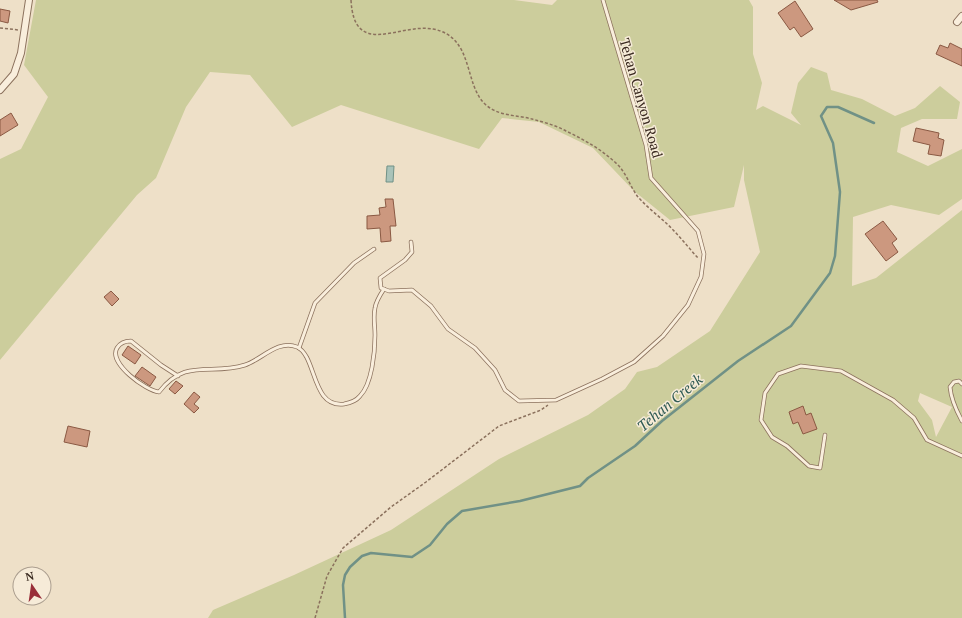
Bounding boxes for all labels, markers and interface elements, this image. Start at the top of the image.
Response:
street label: Tehan Canyon Road [615,36,668,160]
water label: Tehan Creek [632,368,707,435]
north arrow [12,566,52,606]
text: N [24,568,36,584]

